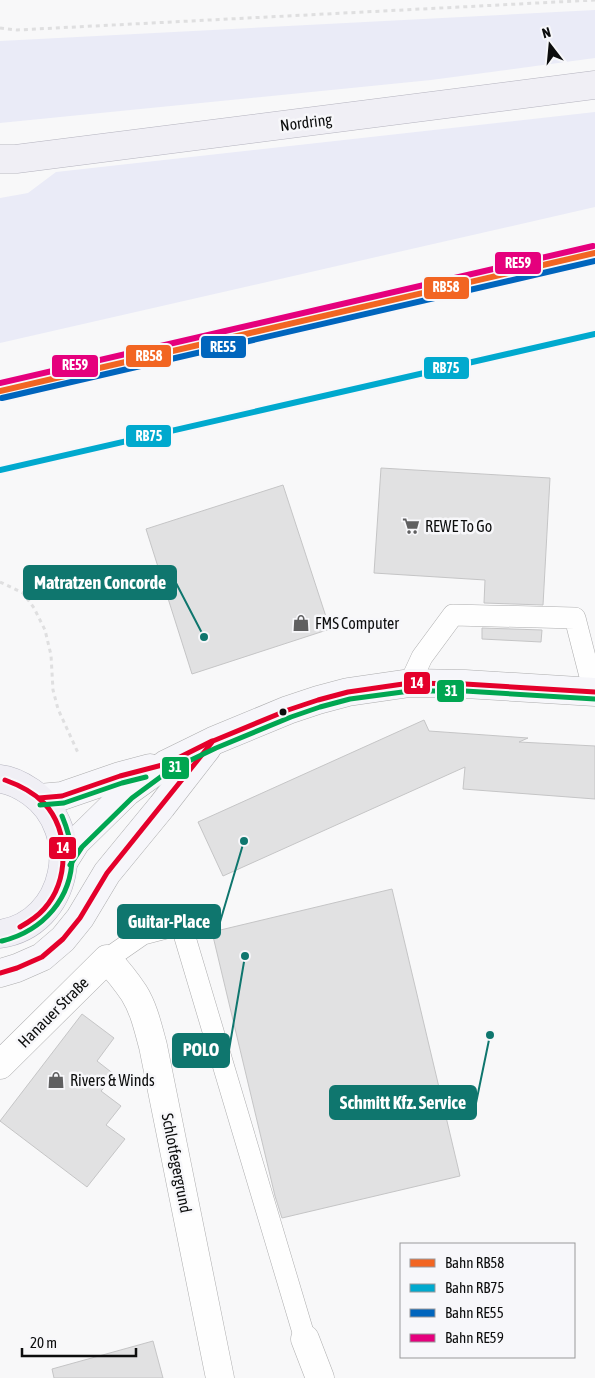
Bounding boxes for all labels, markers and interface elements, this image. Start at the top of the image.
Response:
north arrow [525,20,575,70]
text: N [540,24,553,41]
street label: Nordring [279,110,333,135]
line badge: RE59 [494,251,542,275]
text: RE59 [505,255,531,271]
line badge: RB58 [423,276,470,300]
text: RB58 [433,279,460,295]
line badge: RE55 [200,335,247,359]
text: RE55 [210,339,236,355]
line badge: RB58 [125,344,172,368]
text: RB58 [136,348,163,364]
line badge: RE59 [51,354,99,378]
line badge: RB75 [423,356,470,380]
text: RE59 [62,357,88,373]
text: RB75 [433,360,460,376]
line badge: RB75 [125,424,172,448]
text: RB75 [136,428,163,444]
supermarket icon: REWE To Go [401,516,421,536]
place label: REWE To Go [425,517,492,535]
callout: Matratzen Concorde [24,566,176,599]
text: Matratzen Concorde [34,572,166,593]
shop icon: FMS Computer [291,613,311,633]
place label: FMS Computer [315,614,399,633]
line badge: 14 [403,671,431,695]
text: 14 [410,675,424,691]
line badge: 31 [436,679,465,703]
text: 31 [444,683,458,699]
unlabelled marker [278,707,288,717]
line badge: 31 [161,756,190,780]
text: 31 [168,759,182,775]
line badge: 14 [48,836,77,860]
text: 14 [56,840,70,856]
callout: Guitar-Place [118,905,220,938]
text: Guitar-Place [128,911,210,932]
street label: Hanauer Straße [14,973,92,1051]
callout: POLO [173,1034,229,1067]
text: POLO [183,1039,219,1060]
shop icon: Rivers & Winds [46,1070,66,1090]
place label: Rivers & Winds [70,1071,155,1089]
callout: Schmitt Kfz. Service [330,1086,476,1119]
text: Schmitt Kfz. Service [340,1092,466,1113]
street label: Schlotfegergrund [158,1112,195,1214]
legend [400,1243,575,1358]
text: Bahn RB58 [445,1254,504,1271]
text: Bahn RB75 [445,1279,504,1296]
text: Bahn RE55 [445,1304,504,1321]
scale bar [22,1326,136,1358]
text: Bahn RE59 [445,1329,504,1346]
text: 20 m [30,1334,57,1351]

